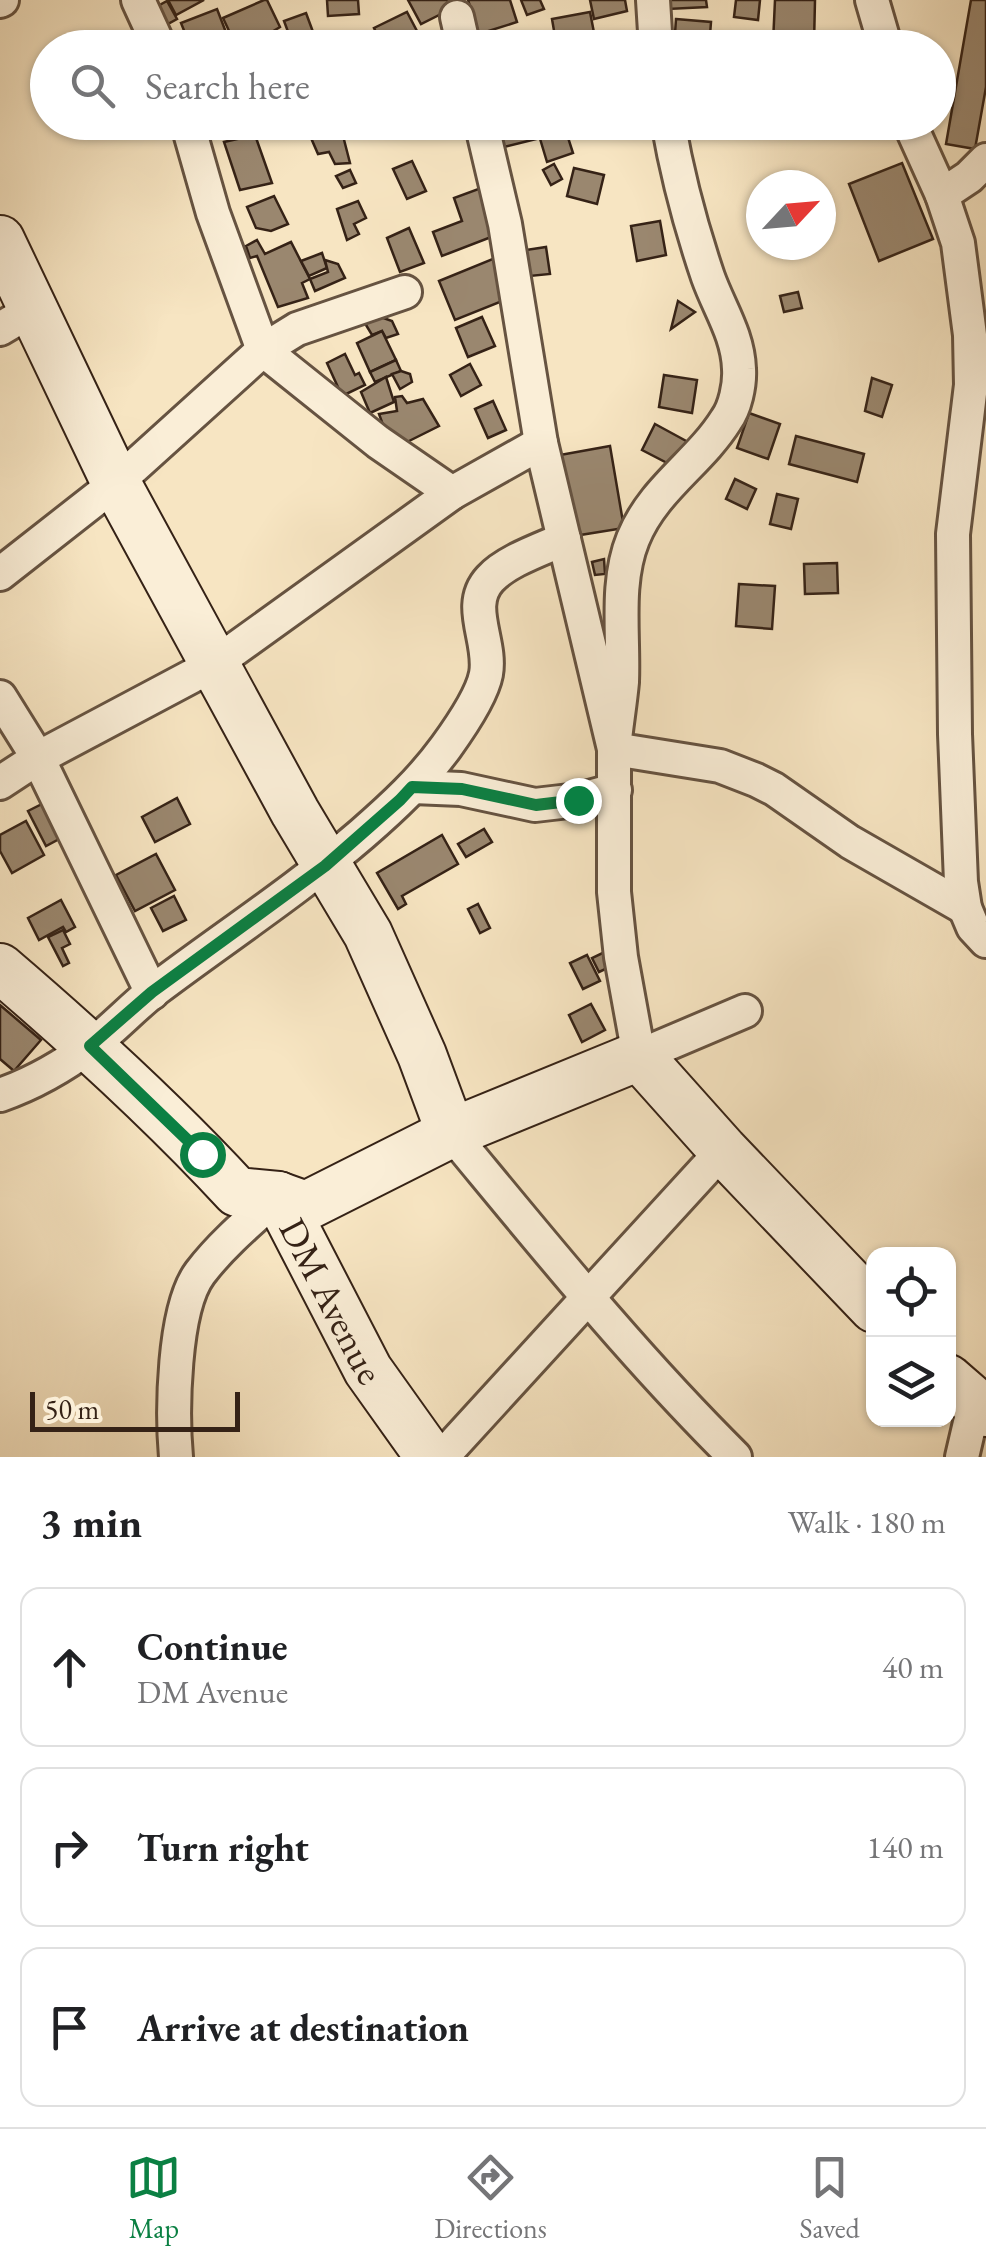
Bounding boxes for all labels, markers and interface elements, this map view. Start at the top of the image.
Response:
search box [30,30,956,140]
icon: search [65,58,120,113]
text: Search here [145,61,310,110]
north arrow [746,170,836,260]
route end [556,778,602,824]
route start [180,1132,226,1178]
street label: DM Avenue [269,1209,395,1394]
map controls [866,1247,956,1427]
button: locate [866,1247,956,1337]
button: layers [866,1337,956,1427]
scale bar [30,1387,240,1432]
text: 50 m [45,1391,99,1427]
text: 3 min [40,1495,142,1550]
text: Walk · 180 m [788,1501,946,1543]
text: Continue [137,1622,288,1671]
icon: ahead [42,1640,97,1695]
text: 40 m [882,1646,944,1688]
text: DM Avenue [137,1671,288,1713]
icon: right [42,1820,97,1875]
text: Turn right [137,1823,309,1872]
text: 140 m [867,1826,944,1868]
icon: arrive [42,2000,97,2055]
text: Arrive at destination [137,2003,469,2052]
tab: Map [126,2150,181,2246]
tab: Directions [434,2150,547,2246]
tab: Saved [800,2150,860,2246]

